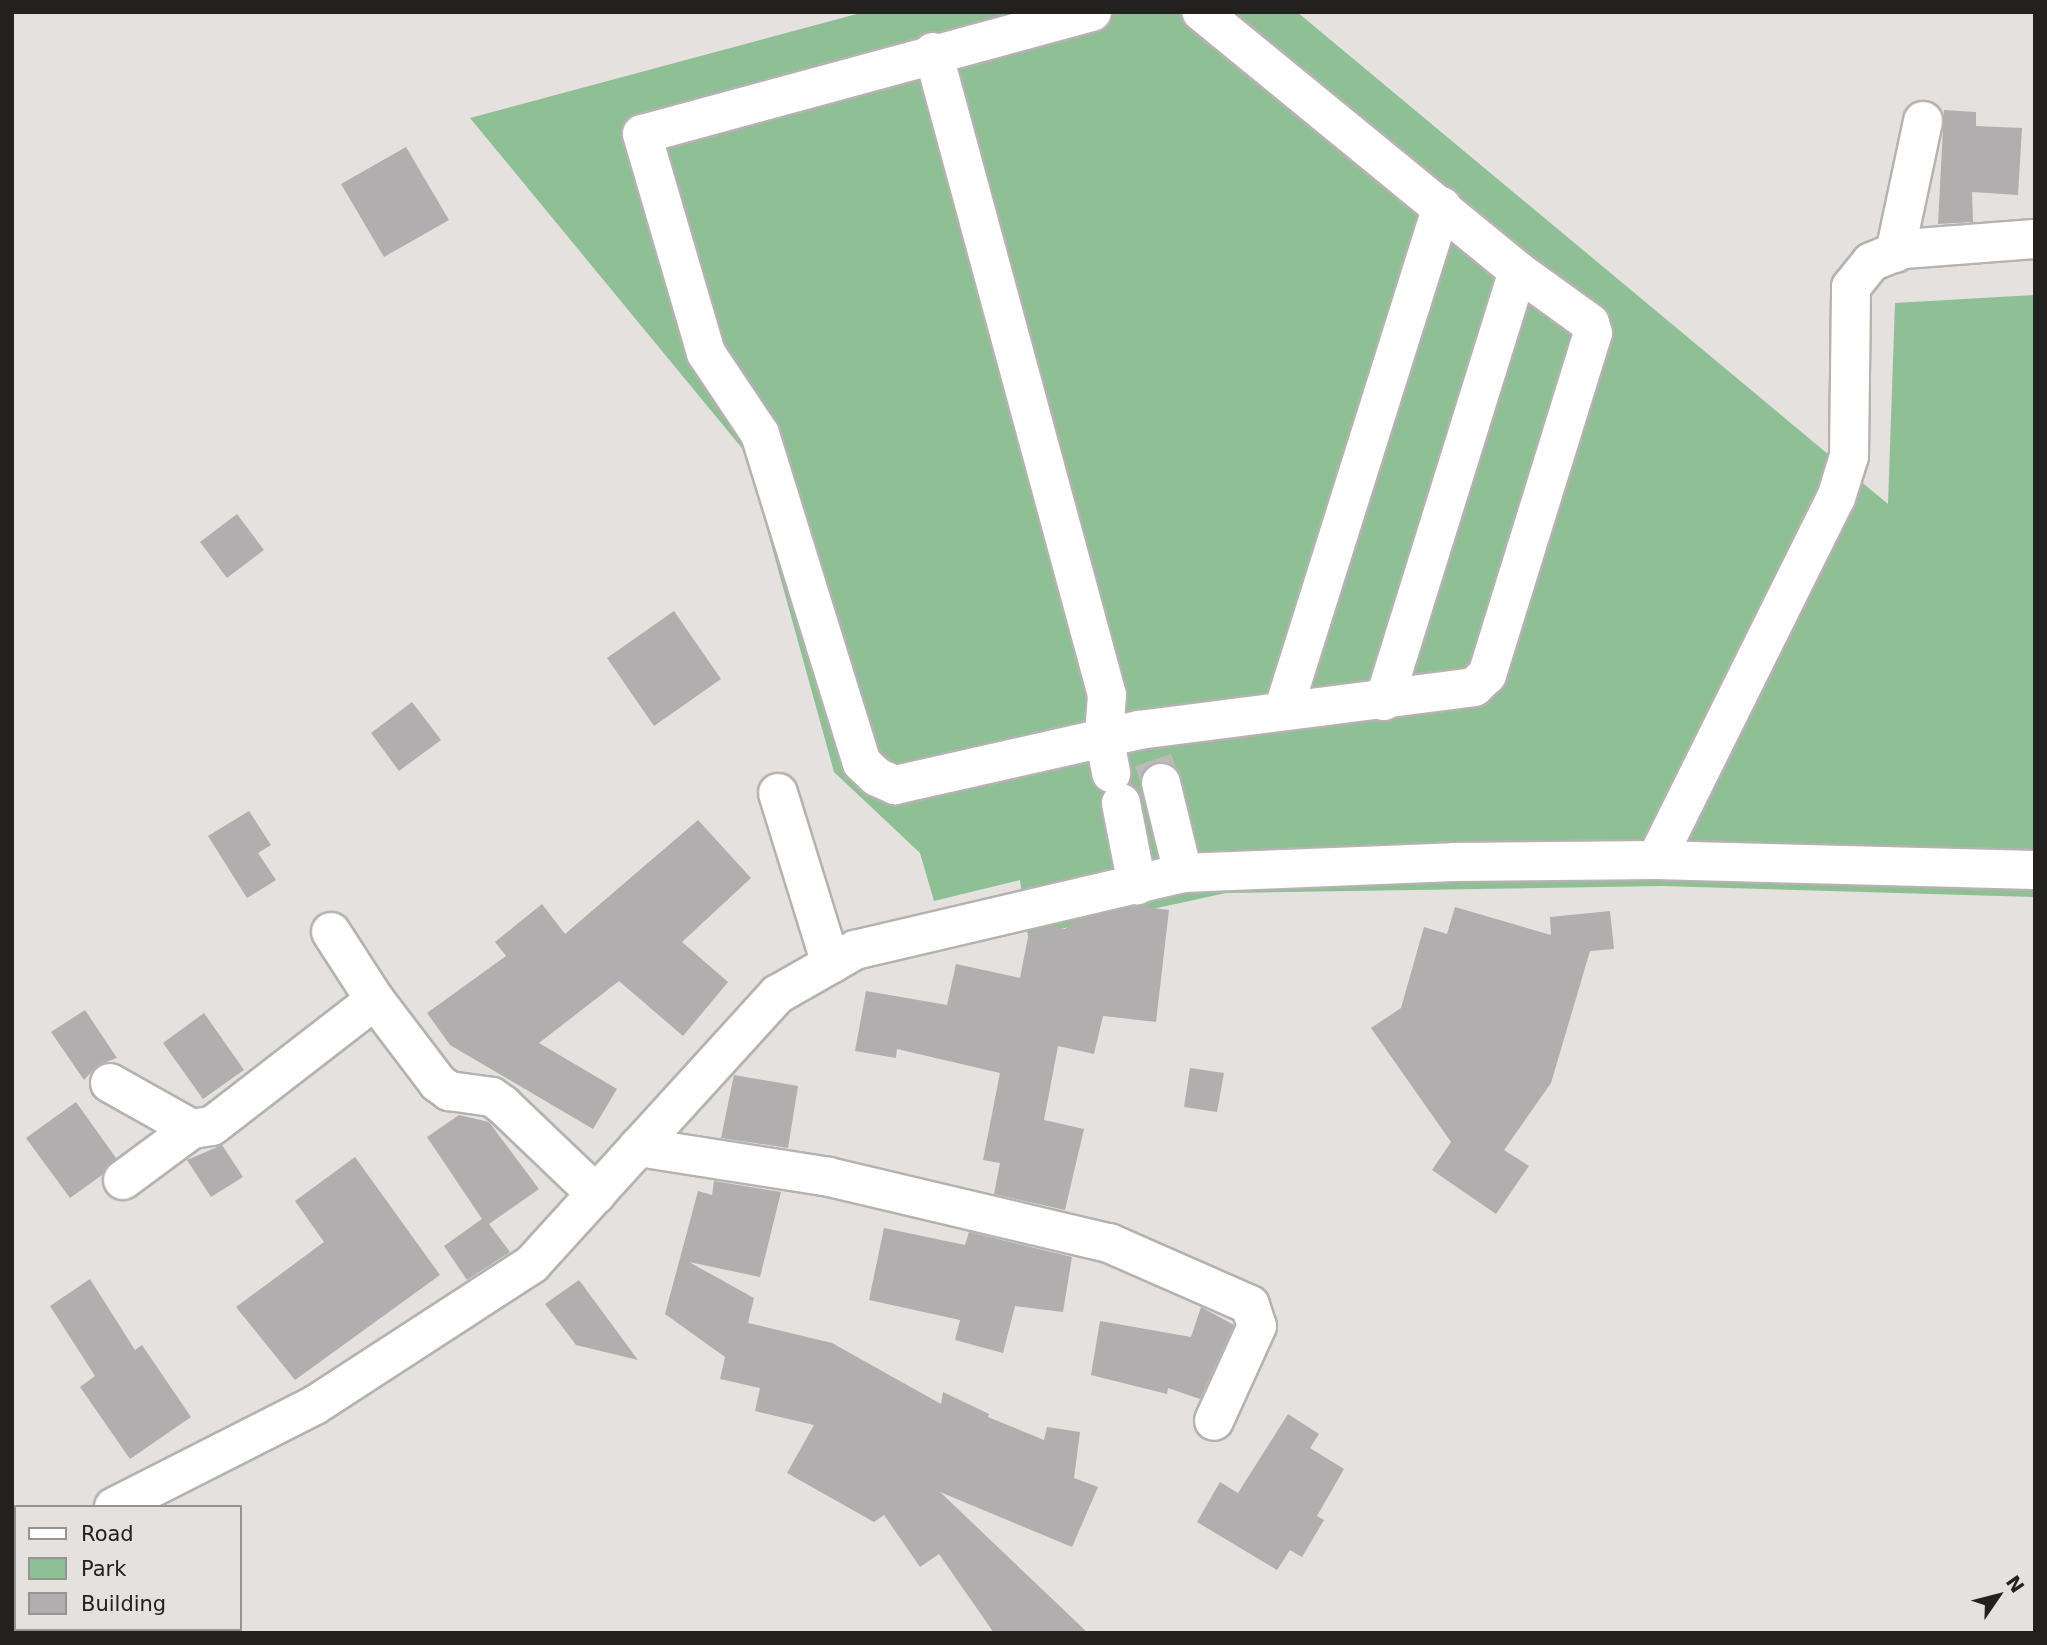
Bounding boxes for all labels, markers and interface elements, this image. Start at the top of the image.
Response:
legend [14,1505,242,1631]
text: Road [81,1522,134,1546]
text: Park [81,1557,126,1581]
north arrow [1963,1561,2033,1631]
text: N [2002,1571,2029,1597]
text: Building [81,1592,166,1616]

